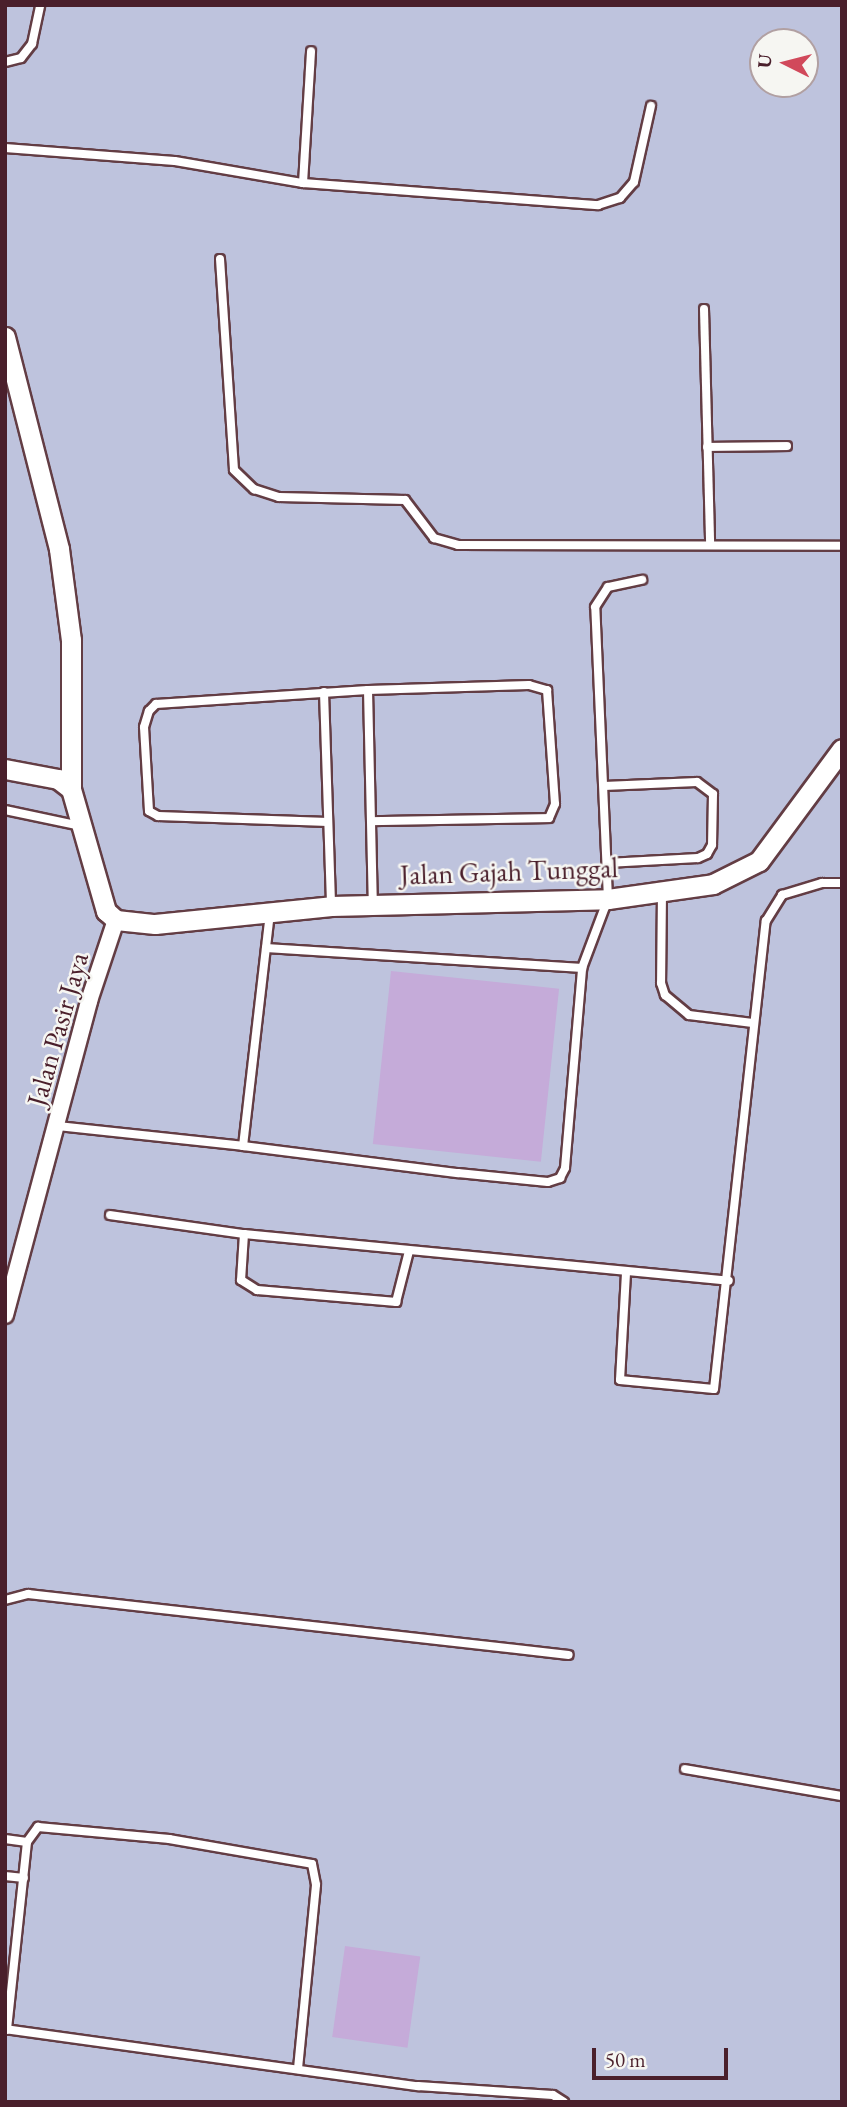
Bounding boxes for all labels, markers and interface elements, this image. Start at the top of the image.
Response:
north arrow [749,28,819,98]
text: U [751,53,778,69]
street label: Jalan Gajah Tunggal [399,850,619,892]
street label: Jalan Pasir Jaya [19,948,95,1110]
scale bar [595,2034,732,2078]
text: 50 m [605,2046,646,2073]

